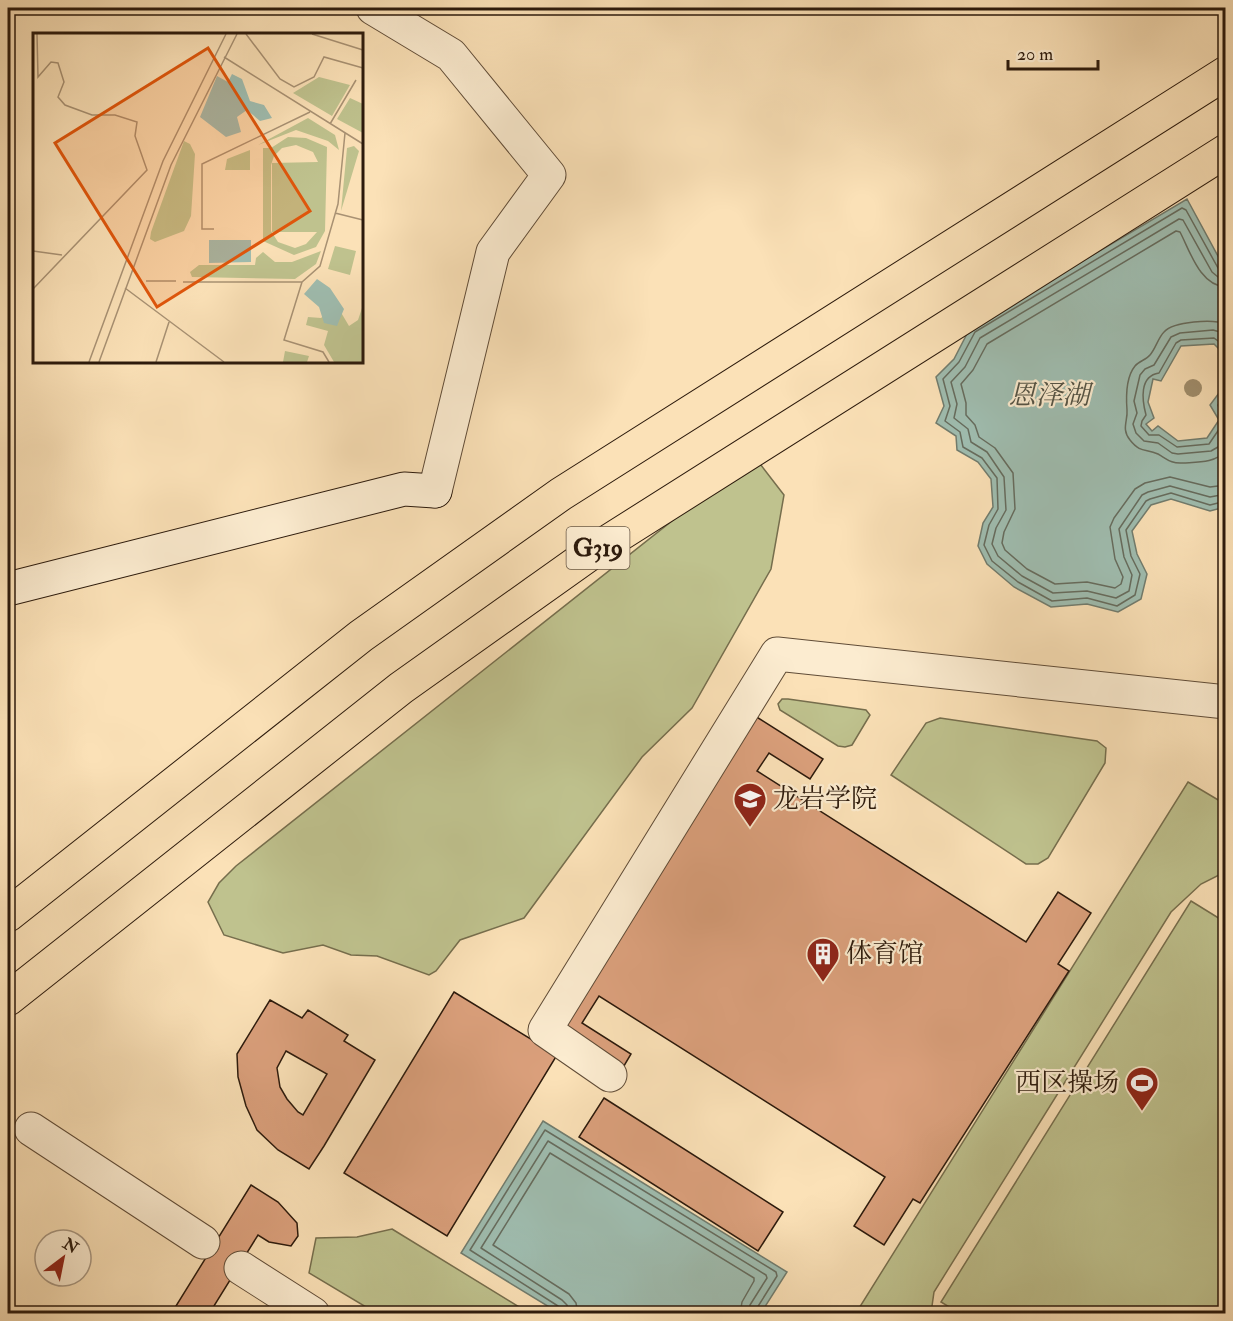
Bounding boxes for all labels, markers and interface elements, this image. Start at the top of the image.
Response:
inset map [33,33,363,363]
scale bar [1008,33,1098,71]
text: 20 m [1017,43,1053,66]
water label: 恩泽湖 [1009,379,1094,412]
road number: G319 [566,527,630,569]
school or university icon: 龙岩学院 [732,781,768,828]
place label: 龙岩学院 [773,783,877,815]
building icon: 体育馆 [805,936,841,983]
place label: 体育馆 [846,938,924,970]
sports icon: 西区操场 [1124,1065,1160,1112]
place label: 西区操场 [1015,1067,1119,1099]
north arrow [33,1228,93,1288]
text: N [58,1233,82,1259]

